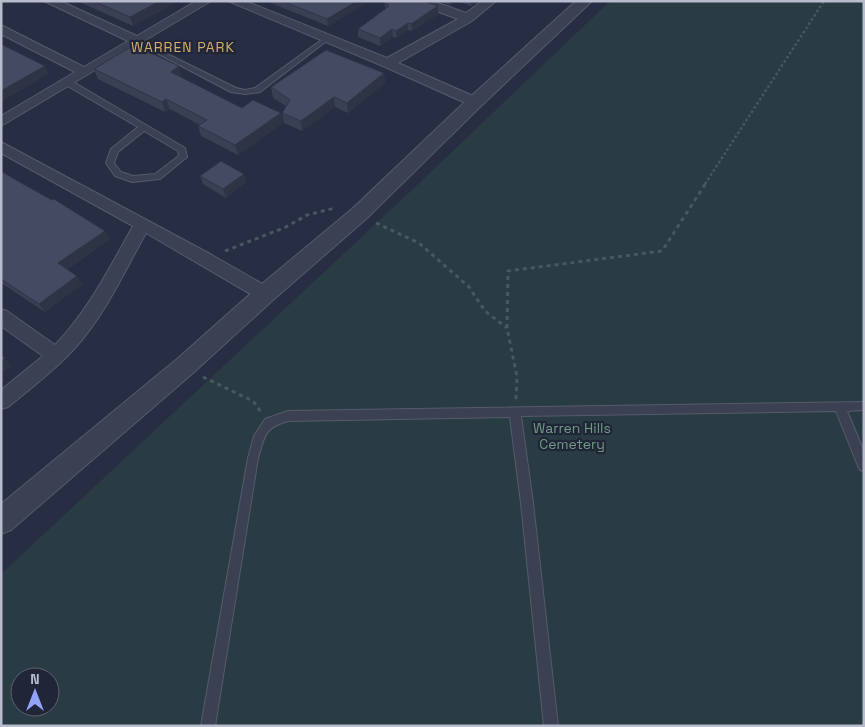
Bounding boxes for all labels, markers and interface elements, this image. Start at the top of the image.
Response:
district label: WARREN PARK [131,38,235,56]
park label: Warren Hills Cemetery [533,419,611,453]
north arrow [10,667,60,717]
text: N [30,670,40,688]

